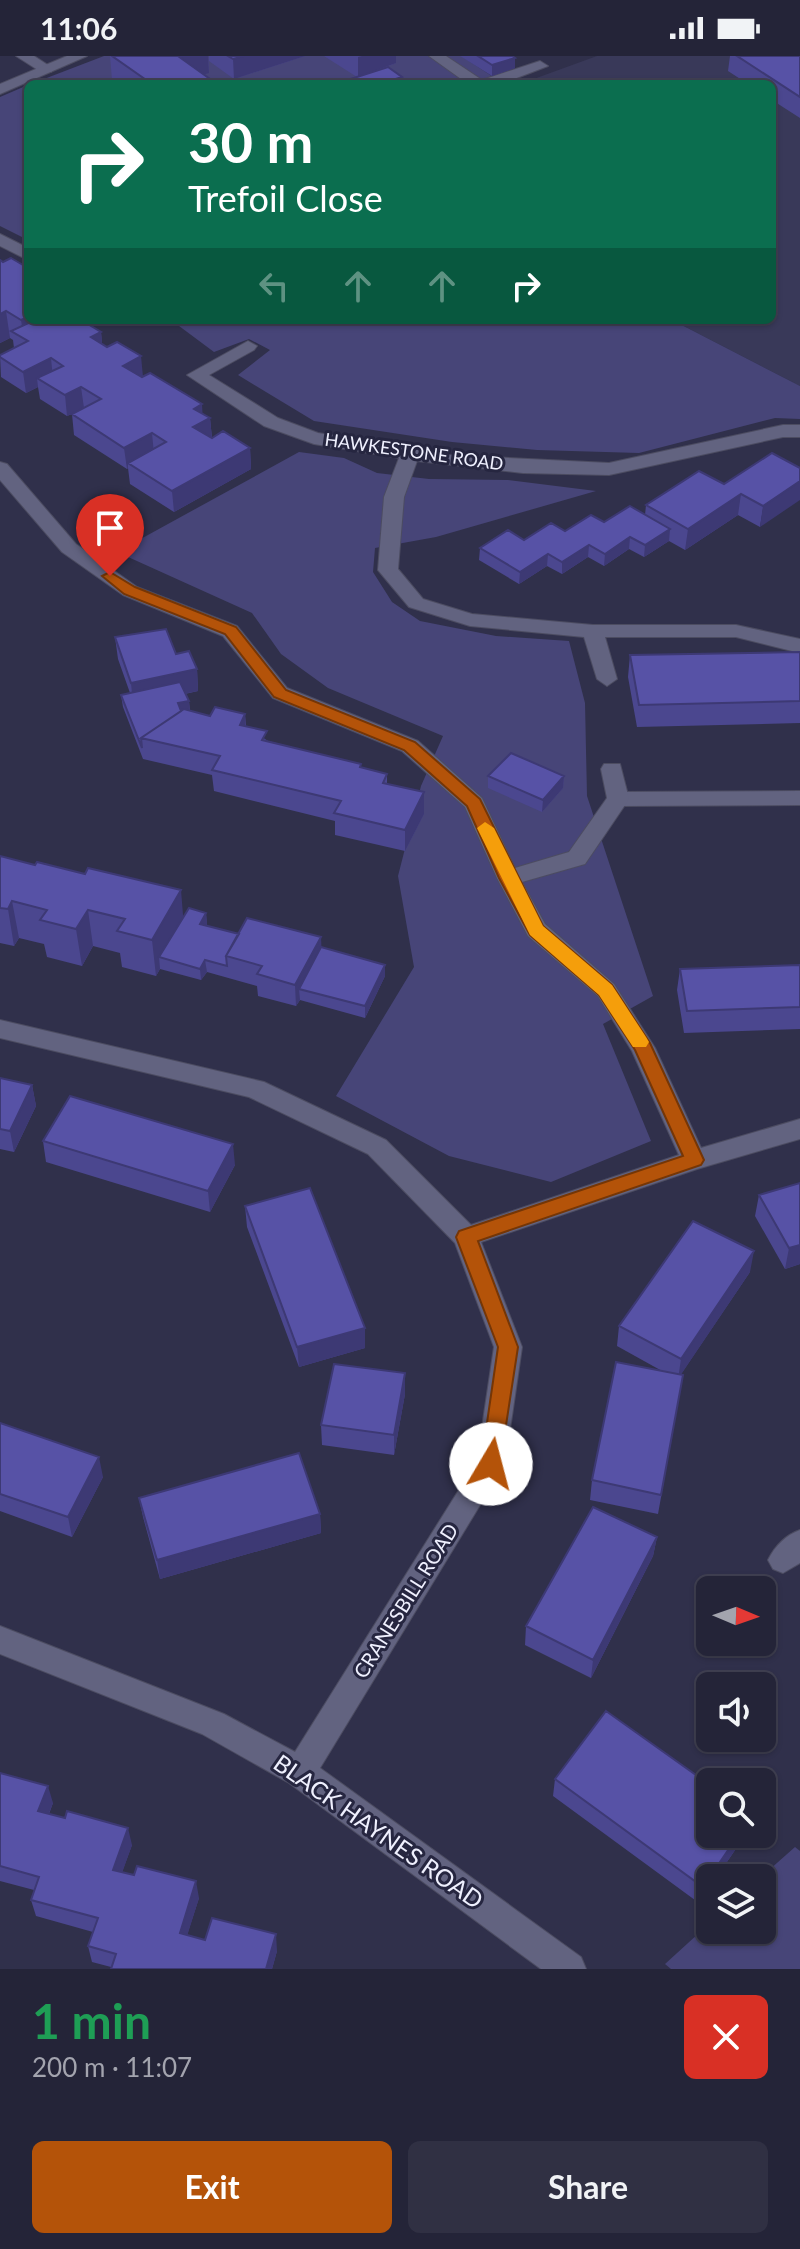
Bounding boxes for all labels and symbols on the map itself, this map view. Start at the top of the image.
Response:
street label: HAWKESTONE ROAD [323,428,505,474]
pin [76,494,144,576]
position arrow [449,1422,533,1506]
street label: CRANESBILL ROAD [348,1519,462,1682]
north arrow [696,1576,776,1656]
street label: BLACK HAYNES ROAD [269,1747,489,1914]

